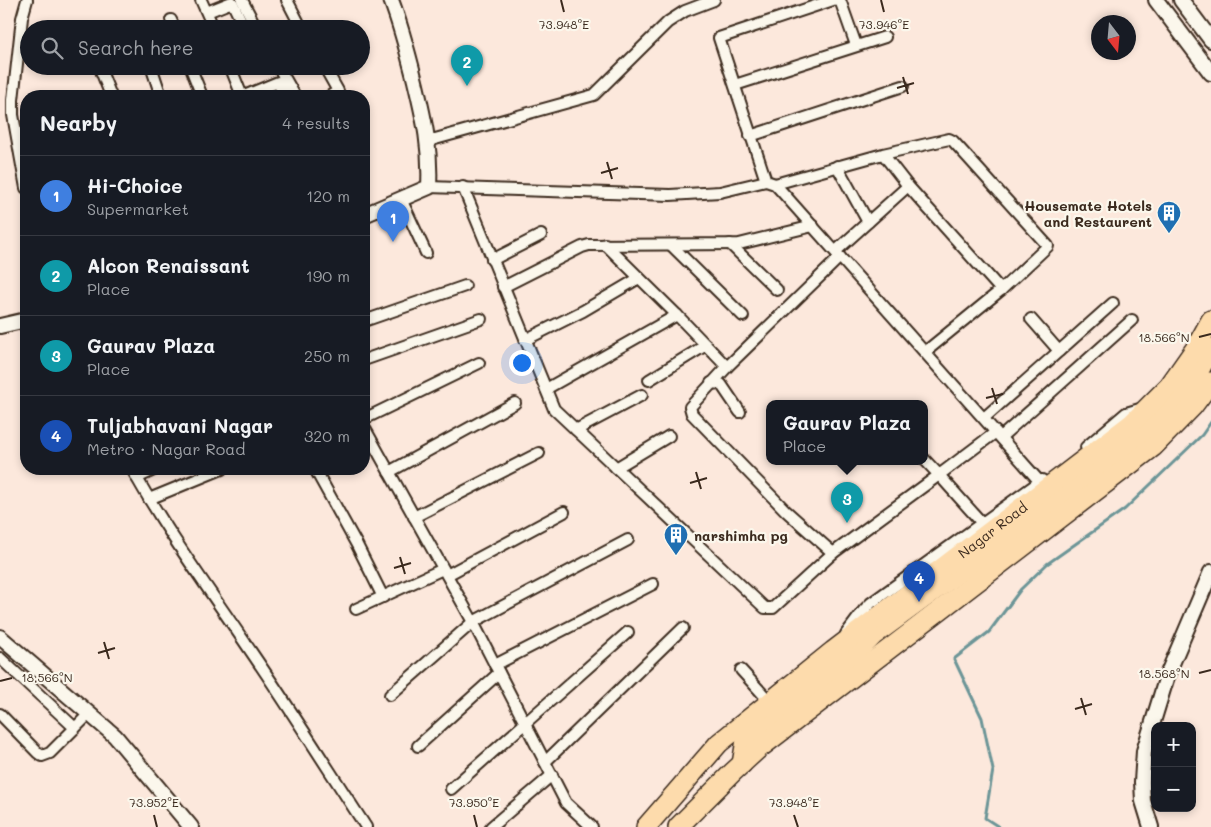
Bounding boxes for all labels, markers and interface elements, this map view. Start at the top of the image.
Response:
north arrow [1091,15,1136,60]
text: 73.948°E [539,16,589,32]
text: 73.946°E [859,16,909,32]
search box [20,20,370,75]
icon: search [38,34,66,62]
text: Search here [78,35,194,60]
pin: 2 [451,45,483,86]
text: Nearby [40,109,117,136]
text: 4 results [282,112,350,133]
text: Hi-Choice [87,173,183,198]
text: 1 [52,185,60,206]
text: 120 m [306,185,350,206]
place label: Housemate Hotels and Restaurent [1024,196,1152,231]
text: Supermarket [87,198,189,219]
building icon: Housemate Hotels and Restaurent [1156,200,1182,234]
pin: 1 [377,201,409,242]
text: Alcon Renaissant [87,253,250,278]
text: 2 [52,265,60,286]
text: 190 m [306,265,350,286]
text: Place [87,278,130,299]
text: 18.566°N [1138,329,1190,345]
text: Gaurav Plaza [87,333,215,358]
text: 3 [51,345,61,366]
text: 250 m [304,345,350,366]
your location [509,350,535,376]
text: Place [87,358,130,379]
popup [766,400,928,465]
text: Gaurav Plaza [783,410,911,435]
text: Tuljabhavani Nagar [87,413,273,438]
text: 4 [51,425,61,446]
text: 320 m [304,425,350,446]
text: Place [783,435,826,456]
text: Metro · Nagar Road [87,438,245,459]
pin: 3 [831,482,863,523]
street label: Nagar Road [954,497,1031,562]
building icon: narshimha pg [663,522,689,556]
place label: narshimha pg [694,526,788,545]
pin: 4 [903,561,935,602]
text: 18.568°N [1138,665,1190,681]
text: 18.566°N [21,669,73,685]
map controls [1151,722,1196,812]
button: + [1151,722,1196,767]
button: − [1151,767,1196,812]
text: 73.952°E [129,794,179,810]
text: 73.950°E [449,794,499,810]
text: 73.948°E [769,794,819,810]

